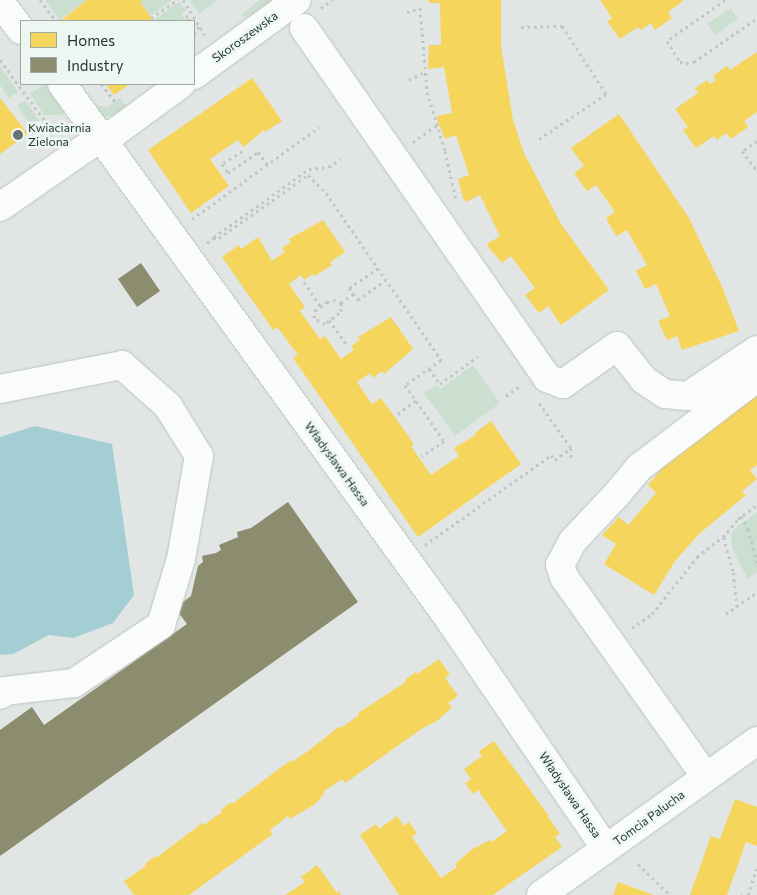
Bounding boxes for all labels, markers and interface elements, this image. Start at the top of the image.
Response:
street label: Skoroszewska [209,8,281,66]
legend [20,20,195,85]
text: Homes [67,31,115,49]
text: Industry [67,56,124,74]
place label: Kwiaciarnia Zielona [28,121,91,149]
marker: Kwiaciarnia Zielona [12,129,24,141]
street label: Władysława Hassa [302,419,372,509]
street label: Władysława Hassa [536,749,604,841]
street label: Tomcia Palucha [611,787,687,849]

